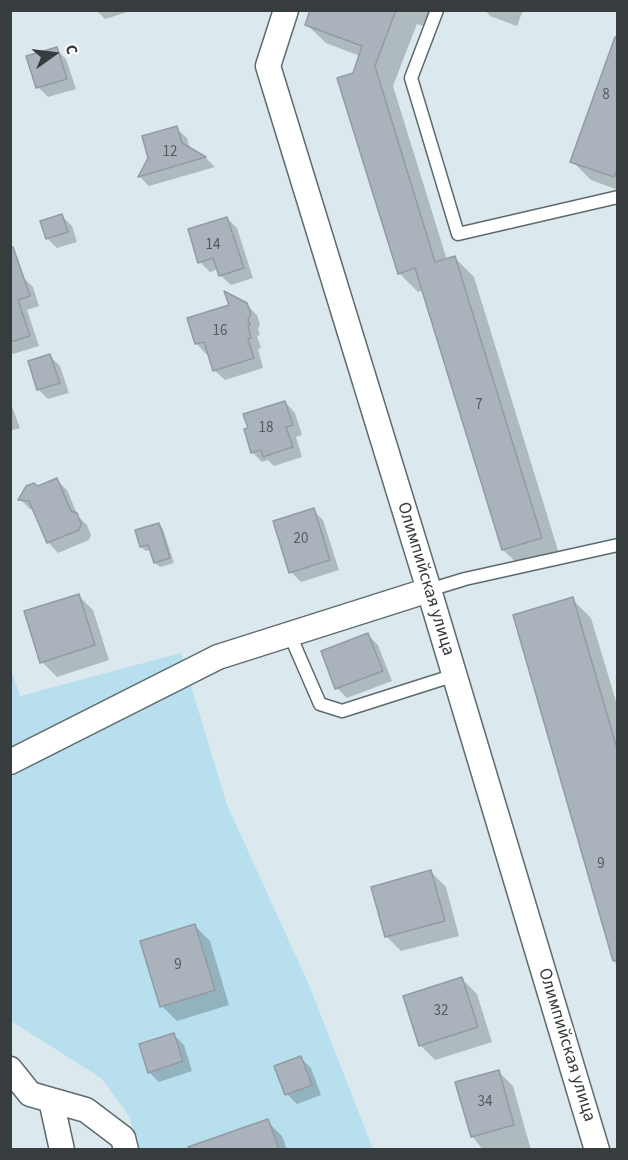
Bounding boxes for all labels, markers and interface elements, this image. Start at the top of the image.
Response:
north arrow [24,24,84,84]
text: С [60,42,83,57]
house number: 8 [602,87,610,105]
house number: 12 [163,144,177,162]
house number: 14 [206,237,220,255]
house number: 16 [213,323,227,341]
house number: 7 [475,397,483,415]
house number: 18 [259,420,273,438]
street label: Олимпийская улица [391,500,459,658]
house number: 20 [294,531,308,549]
house number: 9 [597,856,605,874]
house number: 9 [174,957,182,975]
street label: Олимпийская улица [532,966,600,1124]
house number: 32 [434,1003,448,1021]
house number: 34 [478,1094,492,1112]

